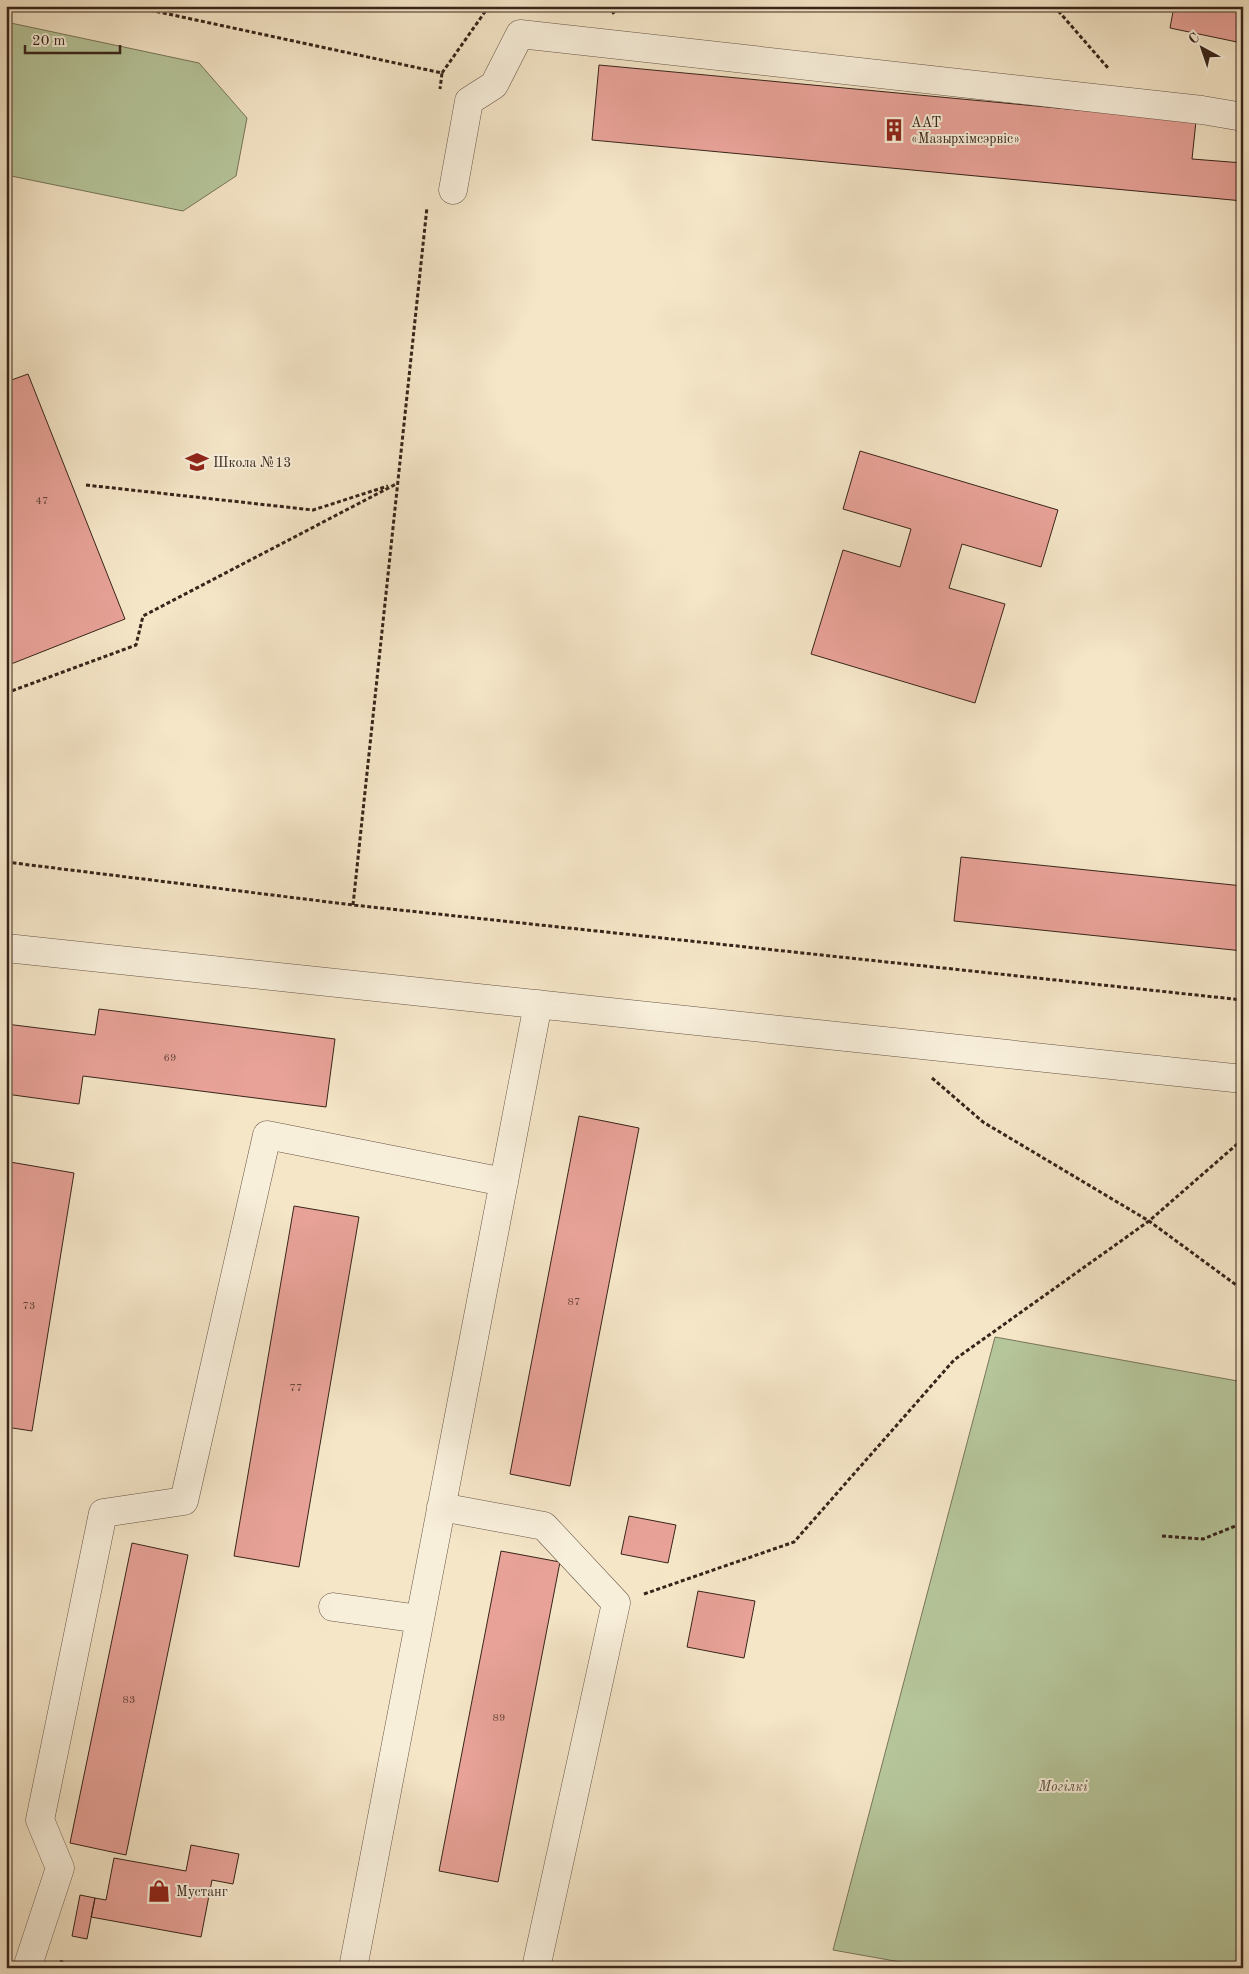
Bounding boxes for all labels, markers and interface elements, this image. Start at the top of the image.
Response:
scale bar [25,22,120,54]
north arrow [1176,22,1226,72]
text: С [1186,30,1202,47]
text: 20 m [32,34,66,49]
place label: ААТ «Мазырхімсэрвіс» [911,116,1020,146]
building icon: ААТ «Мазырхімсэрвіс» [881,117,907,143]
school or university icon: Школа №13 [184,449,210,475]
place label: Школа №13 [213,456,291,470]
house number: 47 [36,496,48,507]
house number: 69 [164,1053,176,1064]
house number: 87 [568,1297,580,1308]
house number: 73 [23,1301,35,1312]
house number: 77 [290,1383,302,1394]
house number: 83 [123,1695,135,1706]
house number: 89 [493,1713,505,1724]
park label: Могілкі [1037,1780,1088,1794]
shop icon: Мустанг [146,1878,172,1904]
place label: Мустанг [176,1885,228,1899]

